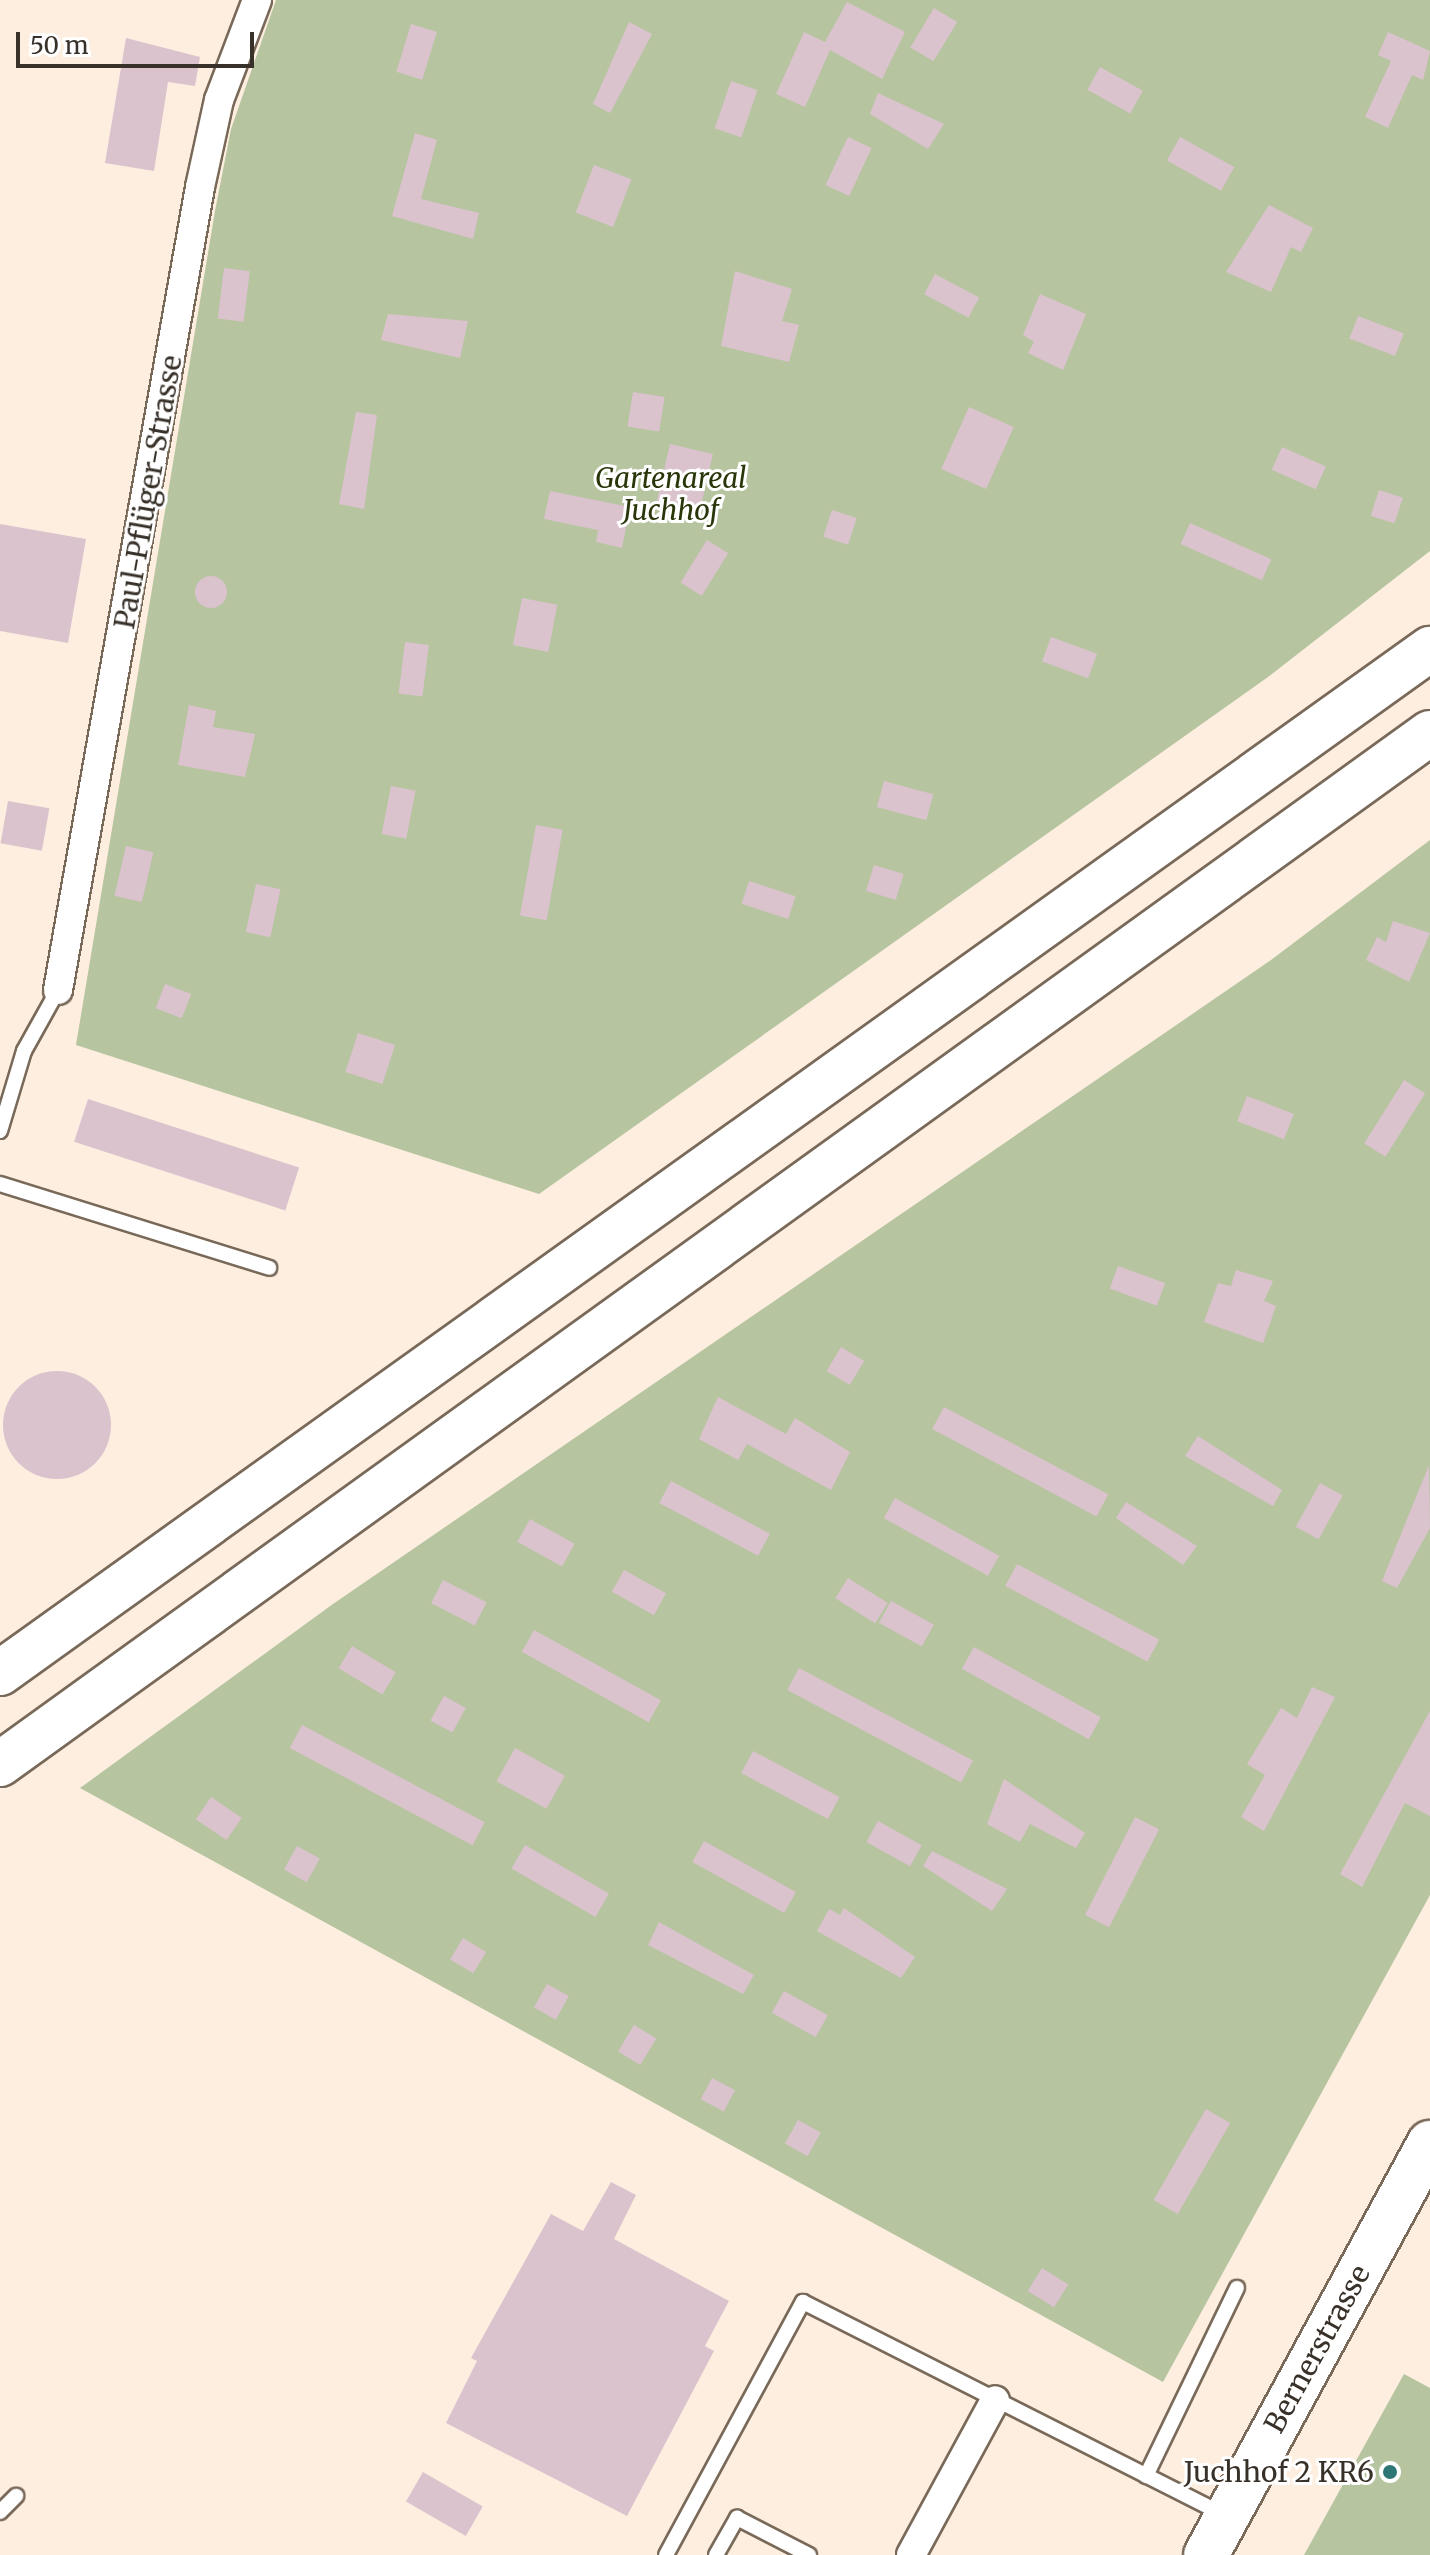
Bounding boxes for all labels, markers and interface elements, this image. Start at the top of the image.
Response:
scale bar [20,16,258,66]
text: 50 m [30,30,89,61]
street label: Paul-Pflüger-Strasse [107,353,189,631]
park label: Gartenareal Juchhof [595,461,747,527]
street label: Bernerstrasse [1257,2259,1377,2439]
place label: Juchhof 2 KR6 [1184,2455,1374,2489]
marker: Juchhof 2 KR6 [1381,2463,1399,2481]

